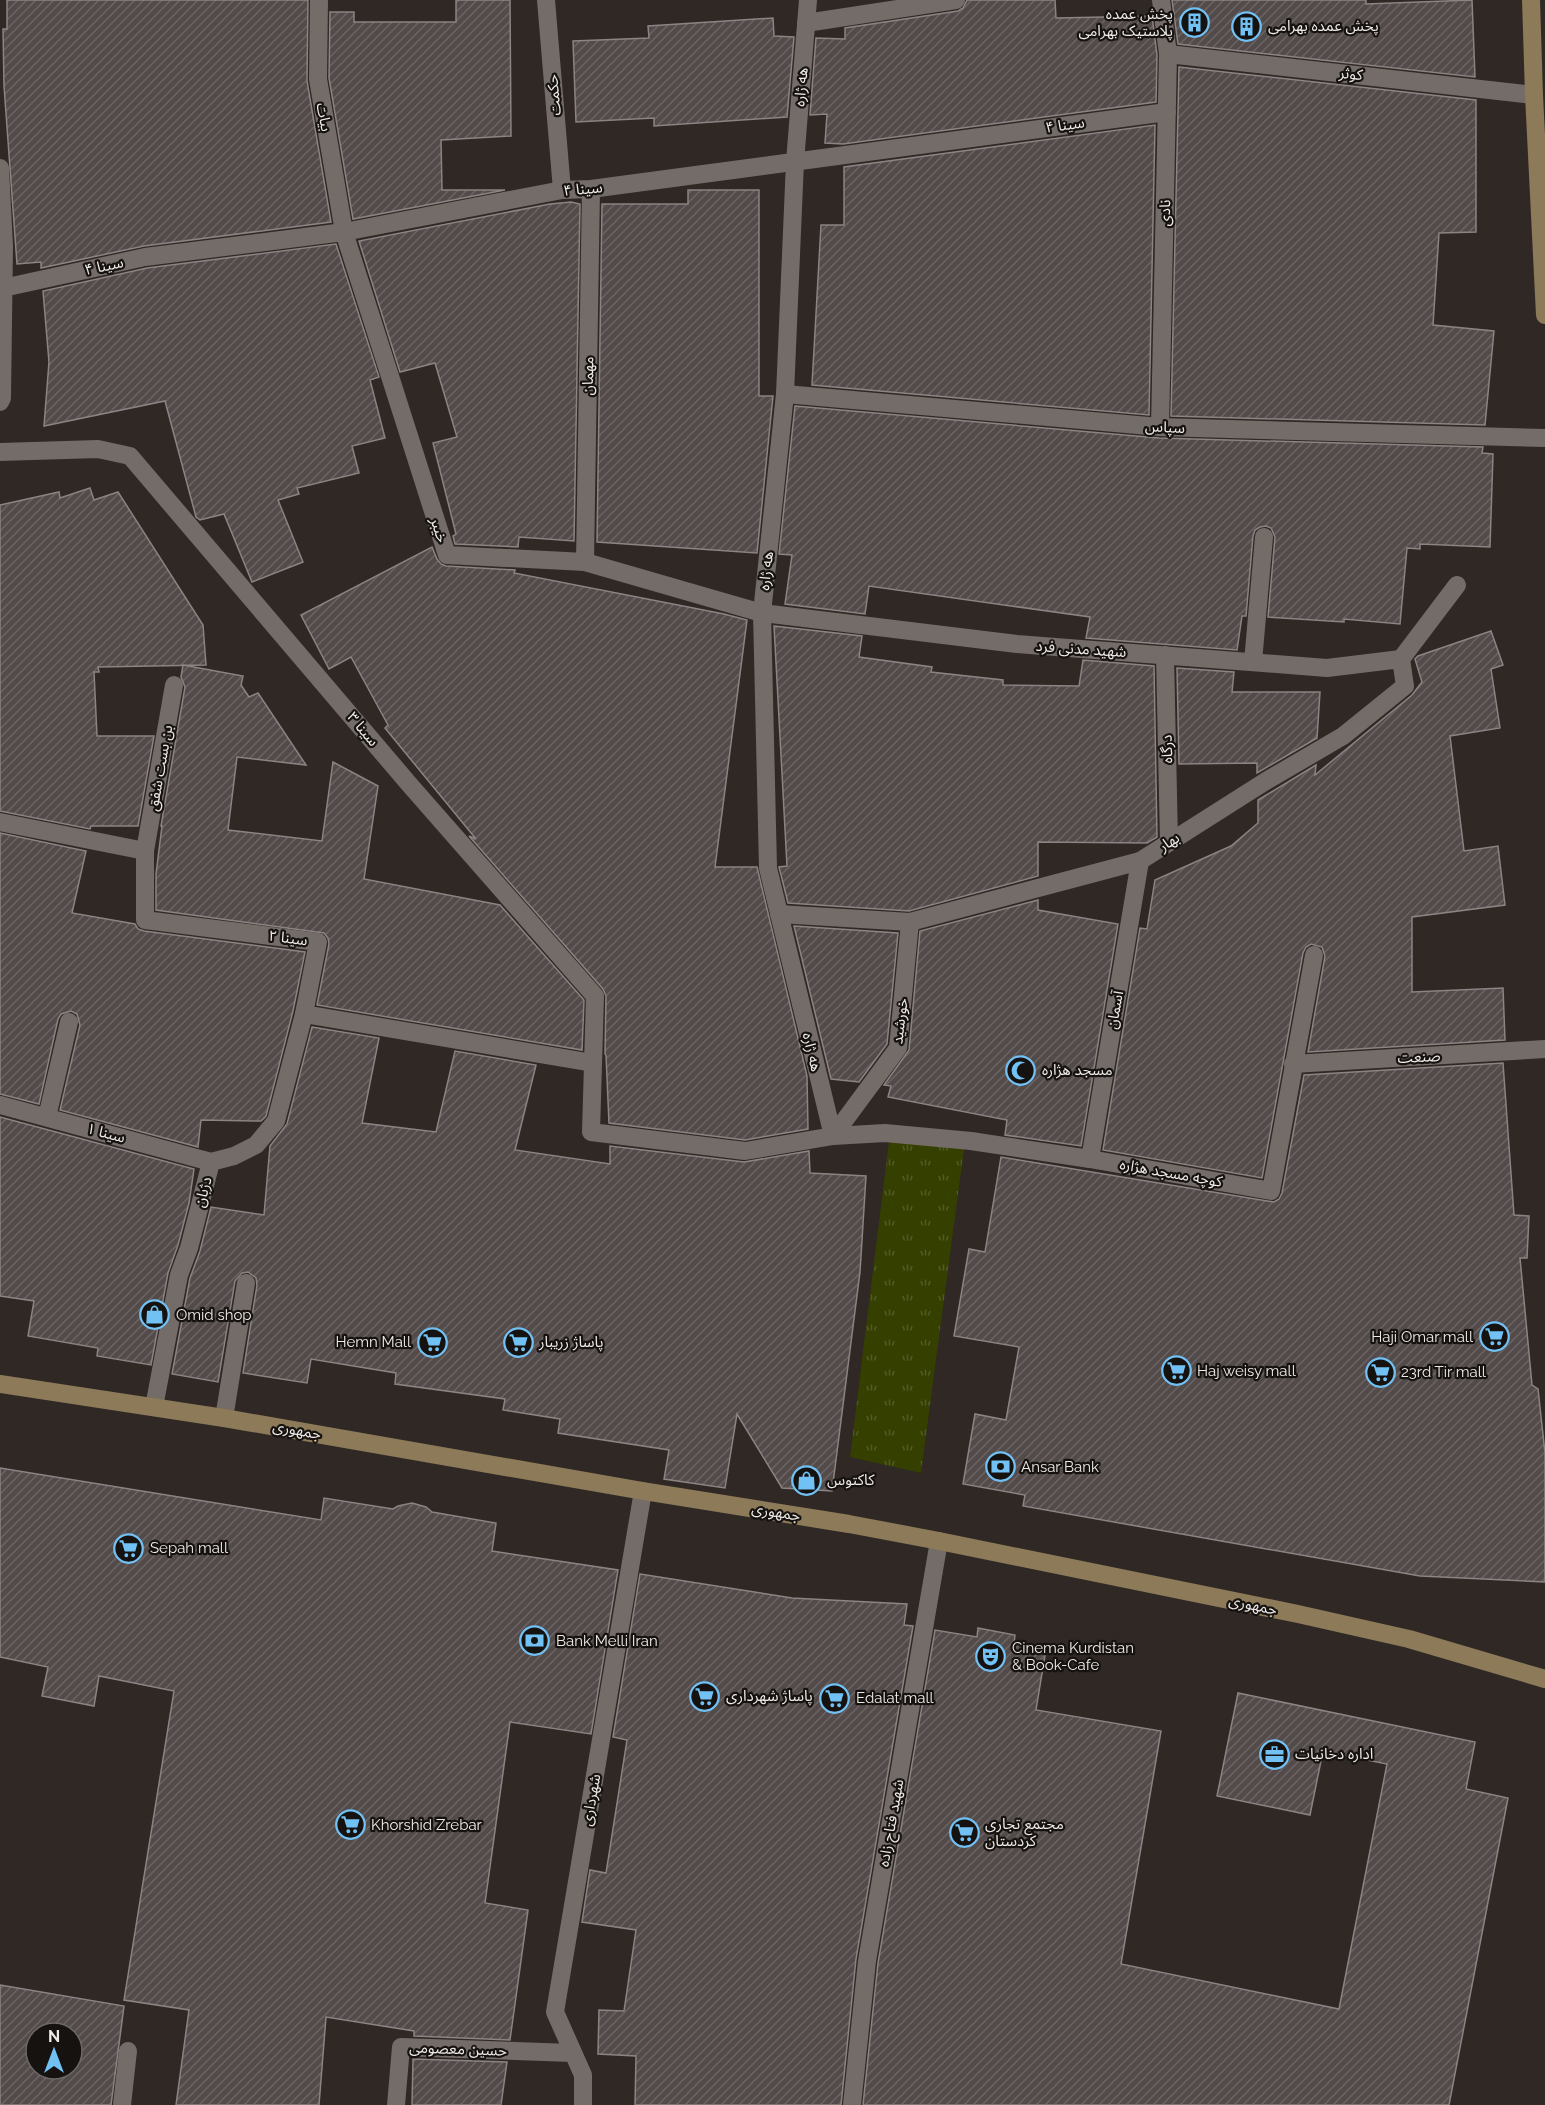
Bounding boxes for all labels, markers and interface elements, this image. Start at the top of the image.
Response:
place label: پخش عمده پلاستیک بهرامی [1078,5,1173,41]
building icon: پخش عمده پلاستیک بهرامی [1178,7,1210,39]
building icon: پخش عمده بهرامی [1231,10,1263,42]
place label: پخش عمده بهرامی [1268,17,1379,36]
street label: کوثر [1337,64,1365,84]
street label: هه ژاره [790,67,812,107]
street label: حکمت [543,73,565,116]
street label: بیات [313,101,335,133]
street label: سینا ۴ [1044,113,1086,137]
street label: سینا ۴ [563,178,604,200]
street label: نادی [1156,199,1174,227]
street label: سینا ۴ [83,253,125,279]
street label: مهمان [579,356,597,396]
street label: سپاس [1145,417,1186,438]
street label: خیبر [426,514,452,545]
street label: هه ژاره [755,550,777,592]
street label: شهید مدنی فرد [1035,637,1127,661]
street label: سینا ۳ [343,708,383,750]
street label: بن بست شفق [144,724,177,813]
street label: درگاه [1158,735,1176,763]
street label: بهار [1154,829,1183,856]
street label: سینا ۲ [267,927,309,949]
street label: آسمان [1103,989,1127,1031]
street label: خورشید [888,997,912,1045]
street label: هه ژاره [799,1031,825,1073]
street label: صنعت [1397,1047,1441,1067]
mosque icon: مسجد هژاره [1005,1054,1037,1086]
place label: مسجد هژاره [1042,1061,1113,1079]
street label: سینا ۱ [85,1119,128,1147]
street label: کوچه مسجد هژاره [1118,1155,1225,1192]
street label: دژبان [190,1175,216,1209]
shop icon: Omid shop [139,1299,171,1331]
place label: Omid shop [176,1306,252,1324]
supermarket icon: Haji Omar mall [1478,1321,1510,1353]
supermarket icon: Hemn Mall [416,1326,448,1358]
supermarket icon: پاساژ زریبار [502,1326,534,1358]
place label: Haji Omar mall [1371,1328,1474,1346]
place label: Hemn Mall [335,1333,412,1351]
place label: پاساژ زریبار [538,1333,603,1352]
supermarket icon: Haj weisy mall [1160,1355,1192,1387]
supermarket icon: 23rd Tir mall [1364,1356,1396,1388]
place label: Haj weisy mall [1197,1362,1297,1380]
place label: 23rd Tir mall [1401,1363,1487,1381]
street label: جمهوری [271,1417,323,1443]
bank icon: Ansar Bank [984,1451,1016,1483]
place label: Ansar Bank [1021,1458,1099,1476]
shop icon: کاکتوس [790,1464,822,1496]
place label: کاکتوس [827,1471,875,1489]
street label: جمهوری [750,1499,802,1525]
supermarket icon: Sepah mall [113,1532,145,1564]
place label: Sepah mall [150,1539,229,1557]
street label: جمهوری [1227,1591,1279,1619]
bank icon: Bank Melli Iran [519,1625,551,1657]
place label: Bank Melli Iran [556,1632,658,1650]
place label: Cinema Kurdistan & Book-Cafe [1012,1639,1134,1674]
theatre icon: Cinema Kurdistan & Book-Cafe [975,1641,1007,1673]
supermarket icon: پاساژ شهرداری [689,1680,721,1712]
supermarket icon: Edalat mall [819,1682,851,1714]
place label: پاساژ شهرداری [726,1687,813,1706]
place label: Edalat mall [856,1689,935,1707]
office icon: اداره دخانیات [1258,1738,1290,1770]
place label: اداره دخانیات [1295,1745,1373,1763]
street label: شهرداری [578,1772,604,1827]
street label: شهید فتاح زاده [874,1777,911,1869]
supermarket icon: Khorshid Zrebar [334,1809,366,1841]
place label: مجتمع تجاری کردستان [985,1815,1064,1850]
place label: Khorshid Zrebar [371,1816,483,1834]
supermarket icon: مجتمع تجاری کردستان [948,1817,980,1849]
north arrow [24,2021,84,2081]
text: N [48,2027,60,2046]
street label: حسین معصومی [409,2038,507,2060]

